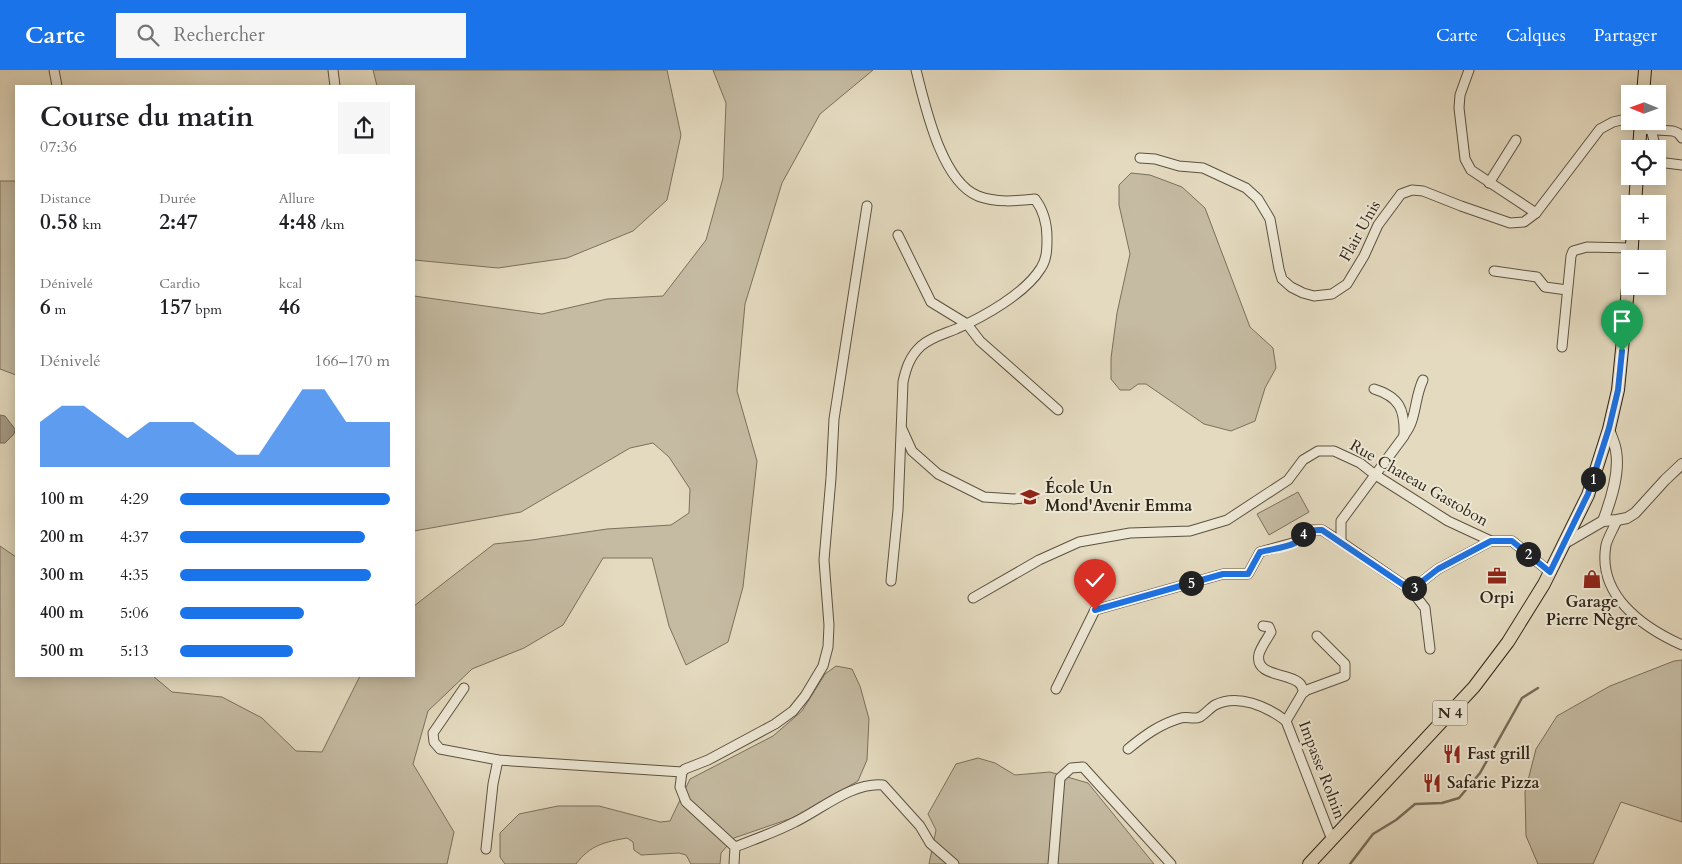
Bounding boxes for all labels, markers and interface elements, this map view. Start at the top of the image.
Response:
search box [116,13,466,58]
text: Carte [25,19,86,52]
icon: search [134,21,162,49]
text: Rechercher [174,22,265,48]
text: Carte [1436,23,1478,48]
text: Calques [1506,23,1566,48]
text: Partager [1594,23,1657,48]
north arrow [1621,85,1666,130]
map controls [1621,85,1666,295]
text: Course du matin [40,98,254,136]
button: share [338,102,390,154]
text: 07:36 [40,136,77,158]
button: locate [1621,140,1666,185]
text: Distance [40,189,91,208]
text: Durée [159,189,196,208]
text: Allure [279,189,315,208]
button: + [1621,195,1666,240]
street label: Flair Unis [1334,196,1386,266]
text: 0.58 [40,208,78,237]
text: 2:47 [159,208,198,237]
text: 4:48 [279,208,317,237]
text: km [78,215,101,234]
text: /km [317,215,345,234]
button: − [1621,250,1666,295]
text: Dénivelé [40,274,93,293]
text: Cardio [159,274,200,293]
text: kcal [279,274,302,293]
text: 6 [40,293,51,322]
text: 157 [159,293,192,322]
text: 46 [279,293,300,322]
text: m [51,300,66,319]
text: bpm [192,300,222,319]
pin [1601,300,1643,351]
icon: arrive [1608,307,1636,335]
text: Dénivelé [40,350,101,372]
text: 166–170 m [314,350,390,372]
street label: Rue Chateau Gastobon [1346,434,1492,532]
pin: 1 [1580,466,1606,492]
text: 1 [1590,470,1597,489]
place label: École Un Mond'Avenir Emma [1045,476,1192,517]
school or university icon: École Un Mond'Avenir Emma [1019,486,1041,508]
text: 100 m [40,488,84,510]
text: 4:29 [120,488,149,510]
pin: 4 [1290,522,1316,546]
text: 4 [1300,525,1307,544]
text: 200 m [40,526,84,548]
text: 4:37 [120,526,149,548]
pin: 2 [1516,542,1540,566]
text: 2 [1525,545,1532,564]
pin [1074,559,1116,610]
text: 300 m [40,564,84,586]
text: 4:35 [120,564,149,586]
office icon: Orpi [1486,565,1508,587]
icon: check [1081,566,1109,594]
shop icon: Garage Pierre Nègre [1581,568,1603,590]
pin: 5 [1178,570,1204,596]
text: 5 [1188,574,1195,593]
pin: 3 [1402,576,1426,600]
text: 3 [1411,579,1418,598]
place label: Orpi [1480,587,1514,609]
place label: Garage Pierre Nègre [1546,591,1638,631]
text: 400 m [40,602,84,624]
text: 5:06 [120,602,149,624]
text: 500 m [40,640,84,662]
text: 5:13 [120,640,149,662]
road number: N 4 [1432,700,1468,726]
street label: Impasse Rolnin [1293,718,1351,822]
restaurant icon: Fast grill [1441,743,1463,765]
place label: Fast grill [1467,743,1531,765]
restaurant icon: Safarie Pizza [1421,772,1443,794]
place label: Safarie Pizza [1447,772,1539,794]

